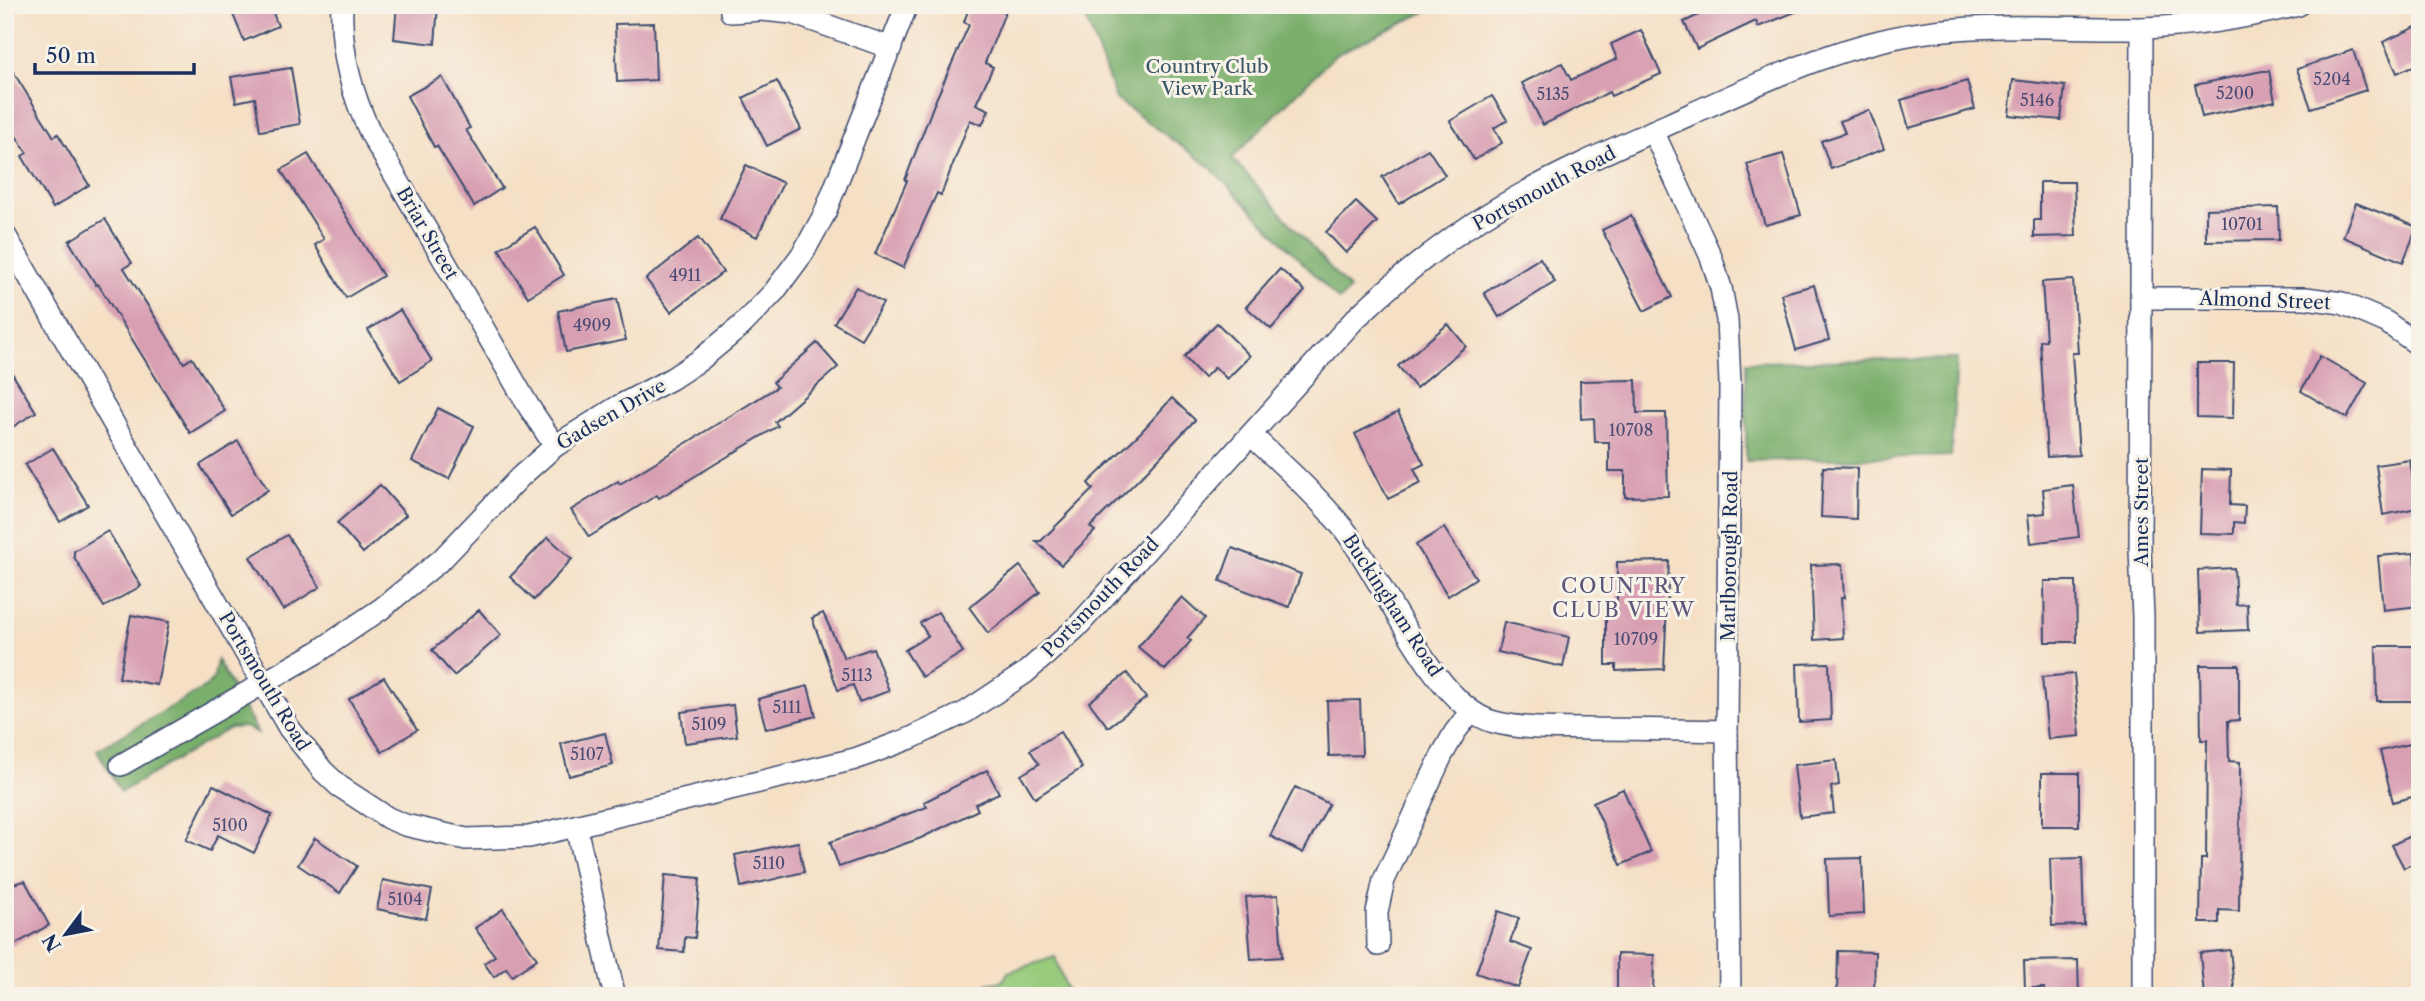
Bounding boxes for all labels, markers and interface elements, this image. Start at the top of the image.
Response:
scale bar [35,32,194,76]
text: 50 m [46,43,96,68]
park label: Country Club View Park [1145,55,1269,100]
house number: 5204 [2313,69,2351,89]
house number: 5200 [2216,83,2254,103]
house number: 5135 [1537,84,1569,104]
house number: 5146 [2020,90,2054,110]
street label: Portsmouth Road [1469,141,1620,236]
street label: Briar Street [392,183,464,284]
house number: 10701 [2221,214,2263,234]
house number: 4911 [669,265,701,285]
street label: Almond Street [2198,287,2331,314]
house number: 4909 [573,315,611,335]
street label: Gadsen Drive [553,374,670,455]
house number: 10708 [1609,420,1653,440]
street label: Ames Street [2130,457,2153,568]
street label: Marlborough Road [1717,470,1742,642]
street label: Buckingham Road [1338,530,1447,681]
street label: Portsmouth Road [1037,532,1164,662]
district label: COUNTRY CLUB VIEW [1552,573,1696,622]
street label: Portsmouth Road [214,607,315,755]
house number: 10709 [1614,629,1658,649]
house number: 5113 [842,665,872,685]
house number: 5111 [773,697,802,717]
house number: 5109 [692,714,726,734]
house number: 5107 [570,744,604,764]
house number: 5100 [212,815,248,835]
house number: 5110 [753,853,785,873]
house number: 5104 [388,889,422,909]
north arrow [32,900,102,970]
text: N [38,930,66,956]

